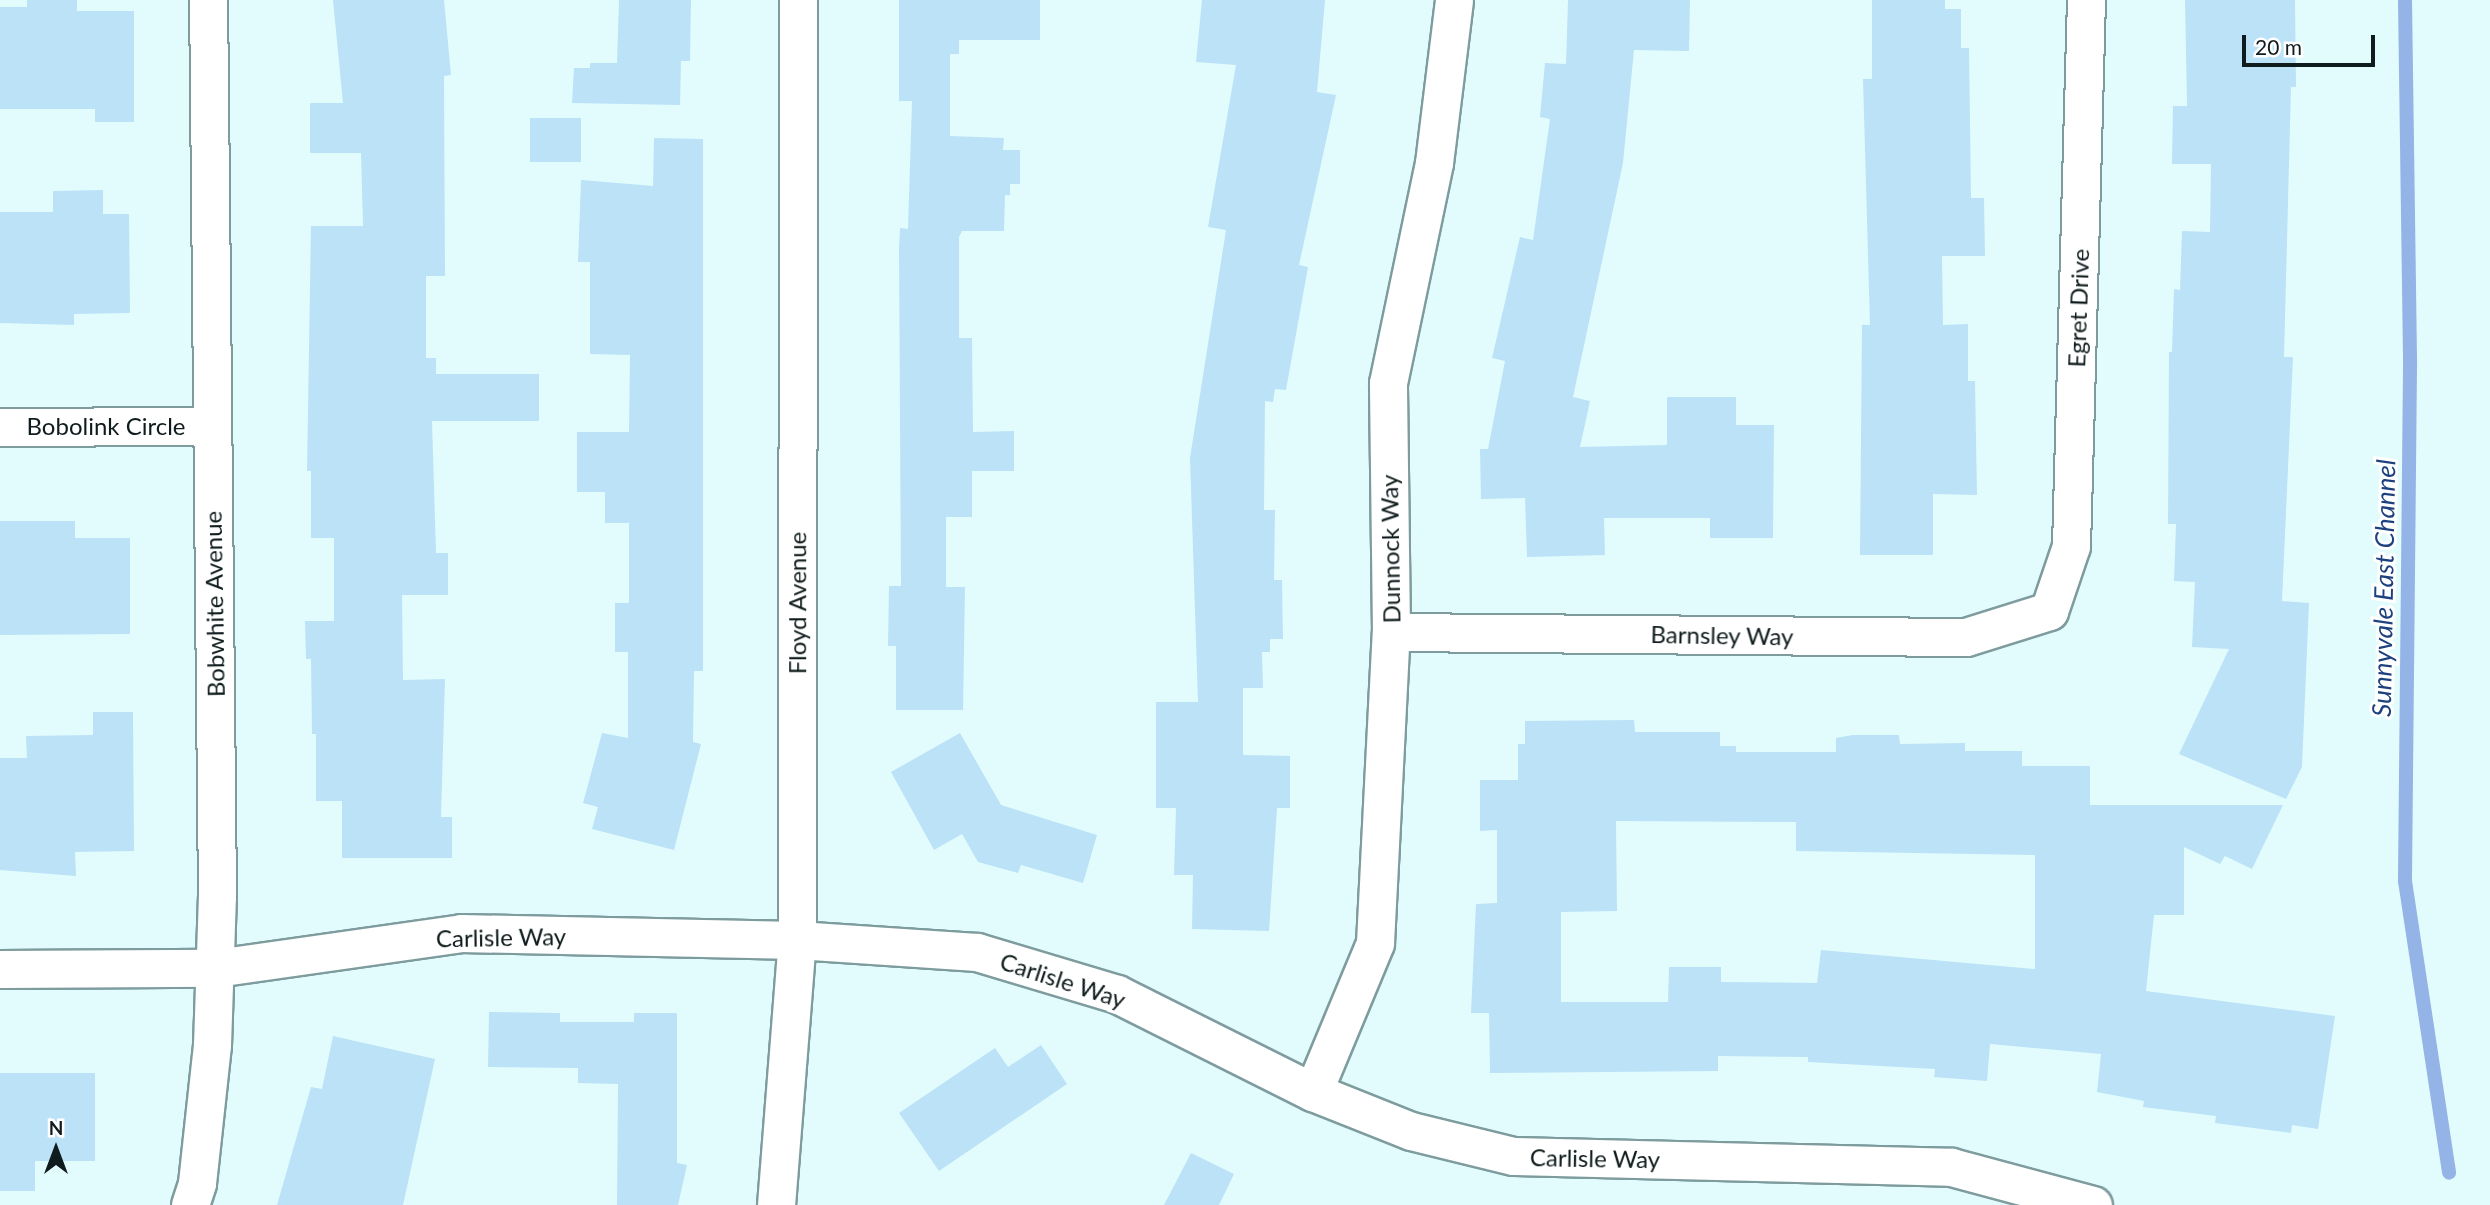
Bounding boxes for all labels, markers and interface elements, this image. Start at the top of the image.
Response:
scale bar [2245,21,2378,65]
text: 20 m [2255,34,2302,59]
street label: Egret Drive [2062,248,2094,368]
street label: Bobolink Circle [27,412,185,440]
water label: Sunnyvale East Channel [2366,459,2402,717]
street label: Dunnock Way [1374,474,1406,624]
street label: Bobwhite Avenue [198,510,230,698]
street label: Floyd Avenue [783,531,811,675]
street label: Barnsley Way [1650,619,1794,651]
street label: Carlisle Way [436,921,566,953]
street label: Carlisle Way [996,946,1130,1014]
north arrow [21,1114,91,1184]
text: N [49,1116,63,1139]
street label: Carlisle Way [1530,1142,1660,1174]

